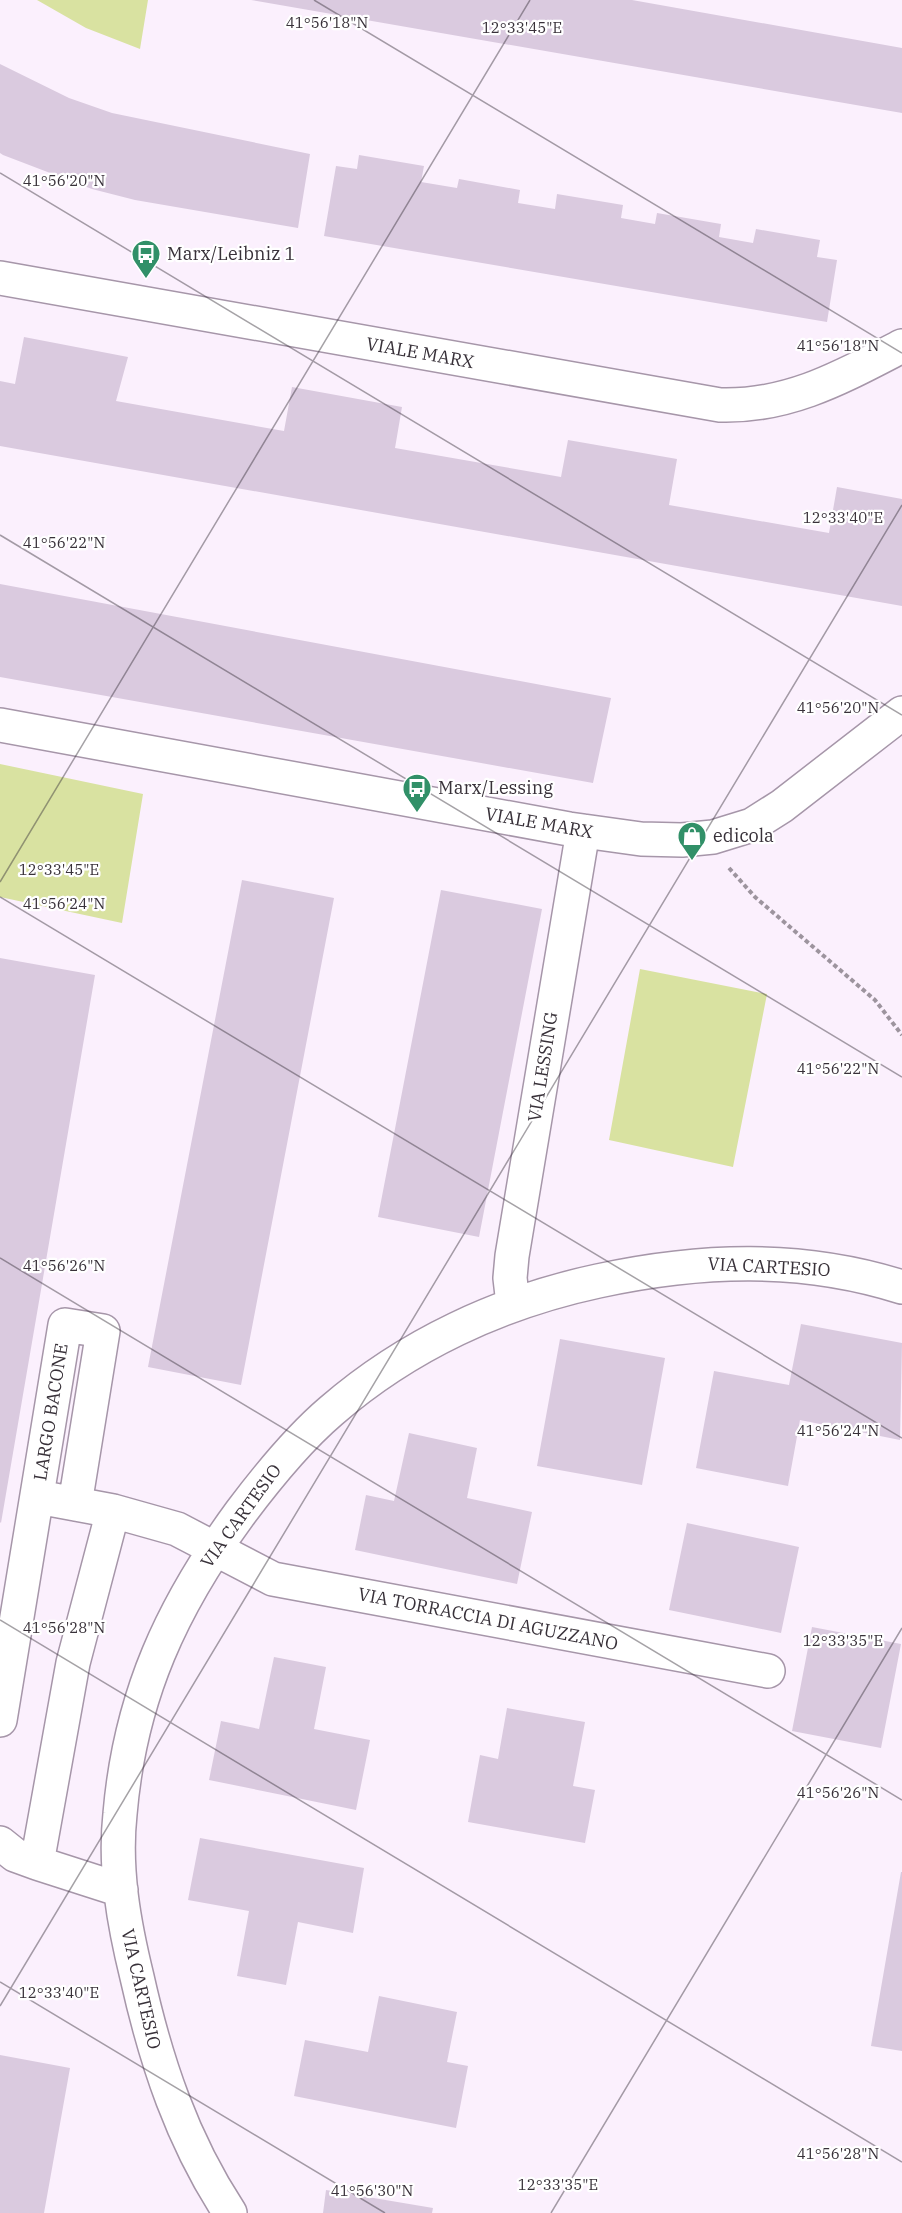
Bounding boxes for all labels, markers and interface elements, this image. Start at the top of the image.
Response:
text: 41°56'18"N [286,13,368,32]
text: 12°33'45"E [482,18,562,37]
text: 41°56'20"N [23,171,105,190]
bus stop icon: Marx/Leibniz 1 [130,238,162,280]
place label: Marx/Leibniz 1 [167,242,295,265]
street label: VIALE MARX [364,332,476,373]
text: 41°56'18"N [797,336,879,355]
text: 12°33'40"E [803,508,883,527]
text: 41°56'22"N [23,533,105,552]
text: 41°56'20"N [797,698,879,717]
bus stop icon: Marx/Lessing [401,772,433,814]
place label: Marx/Lessing [438,776,553,799]
street label: VIALE MARX [483,802,595,843]
shop icon: edicola [676,820,708,862]
place label: edicola [713,824,774,847]
text: 12°33'45"E [19,860,99,879]
text: 41°56'24"N [23,894,105,913]
street label: VIA LESSING [522,1010,563,1124]
text: 41°56'22"N [797,1059,879,1078]
street label: VIA CARTESIO [707,1252,831,1281]
text: 41°56'26"N [23,1256,105,1275]
street label: LARGO BACONE [28,1341,73,1482]
text: 41°56'24"N [797,1421,879,1440]
street label: VIA CARTESIO [195,1459,286,1572]
street label: VIA TORRACCIA DI AGUZZANO [356,1582,620,1655]
text: 41°56'28"N [23,1618,105,1637]
text: 12°33'35"E [803,1631,883,1650]
text: 41°56'26"N [797,1783,879,1802]
street label: VIA CARTESIO [116,1926,167,2051]
text: 12°33'40"E [19,1983,99,2002]
text: 41°56'28"N [797,2144,879,2163]
text: 12°33'35"E [518,2175,598,2194]
text: 41°56'30"N [331,2181,413,2200]

